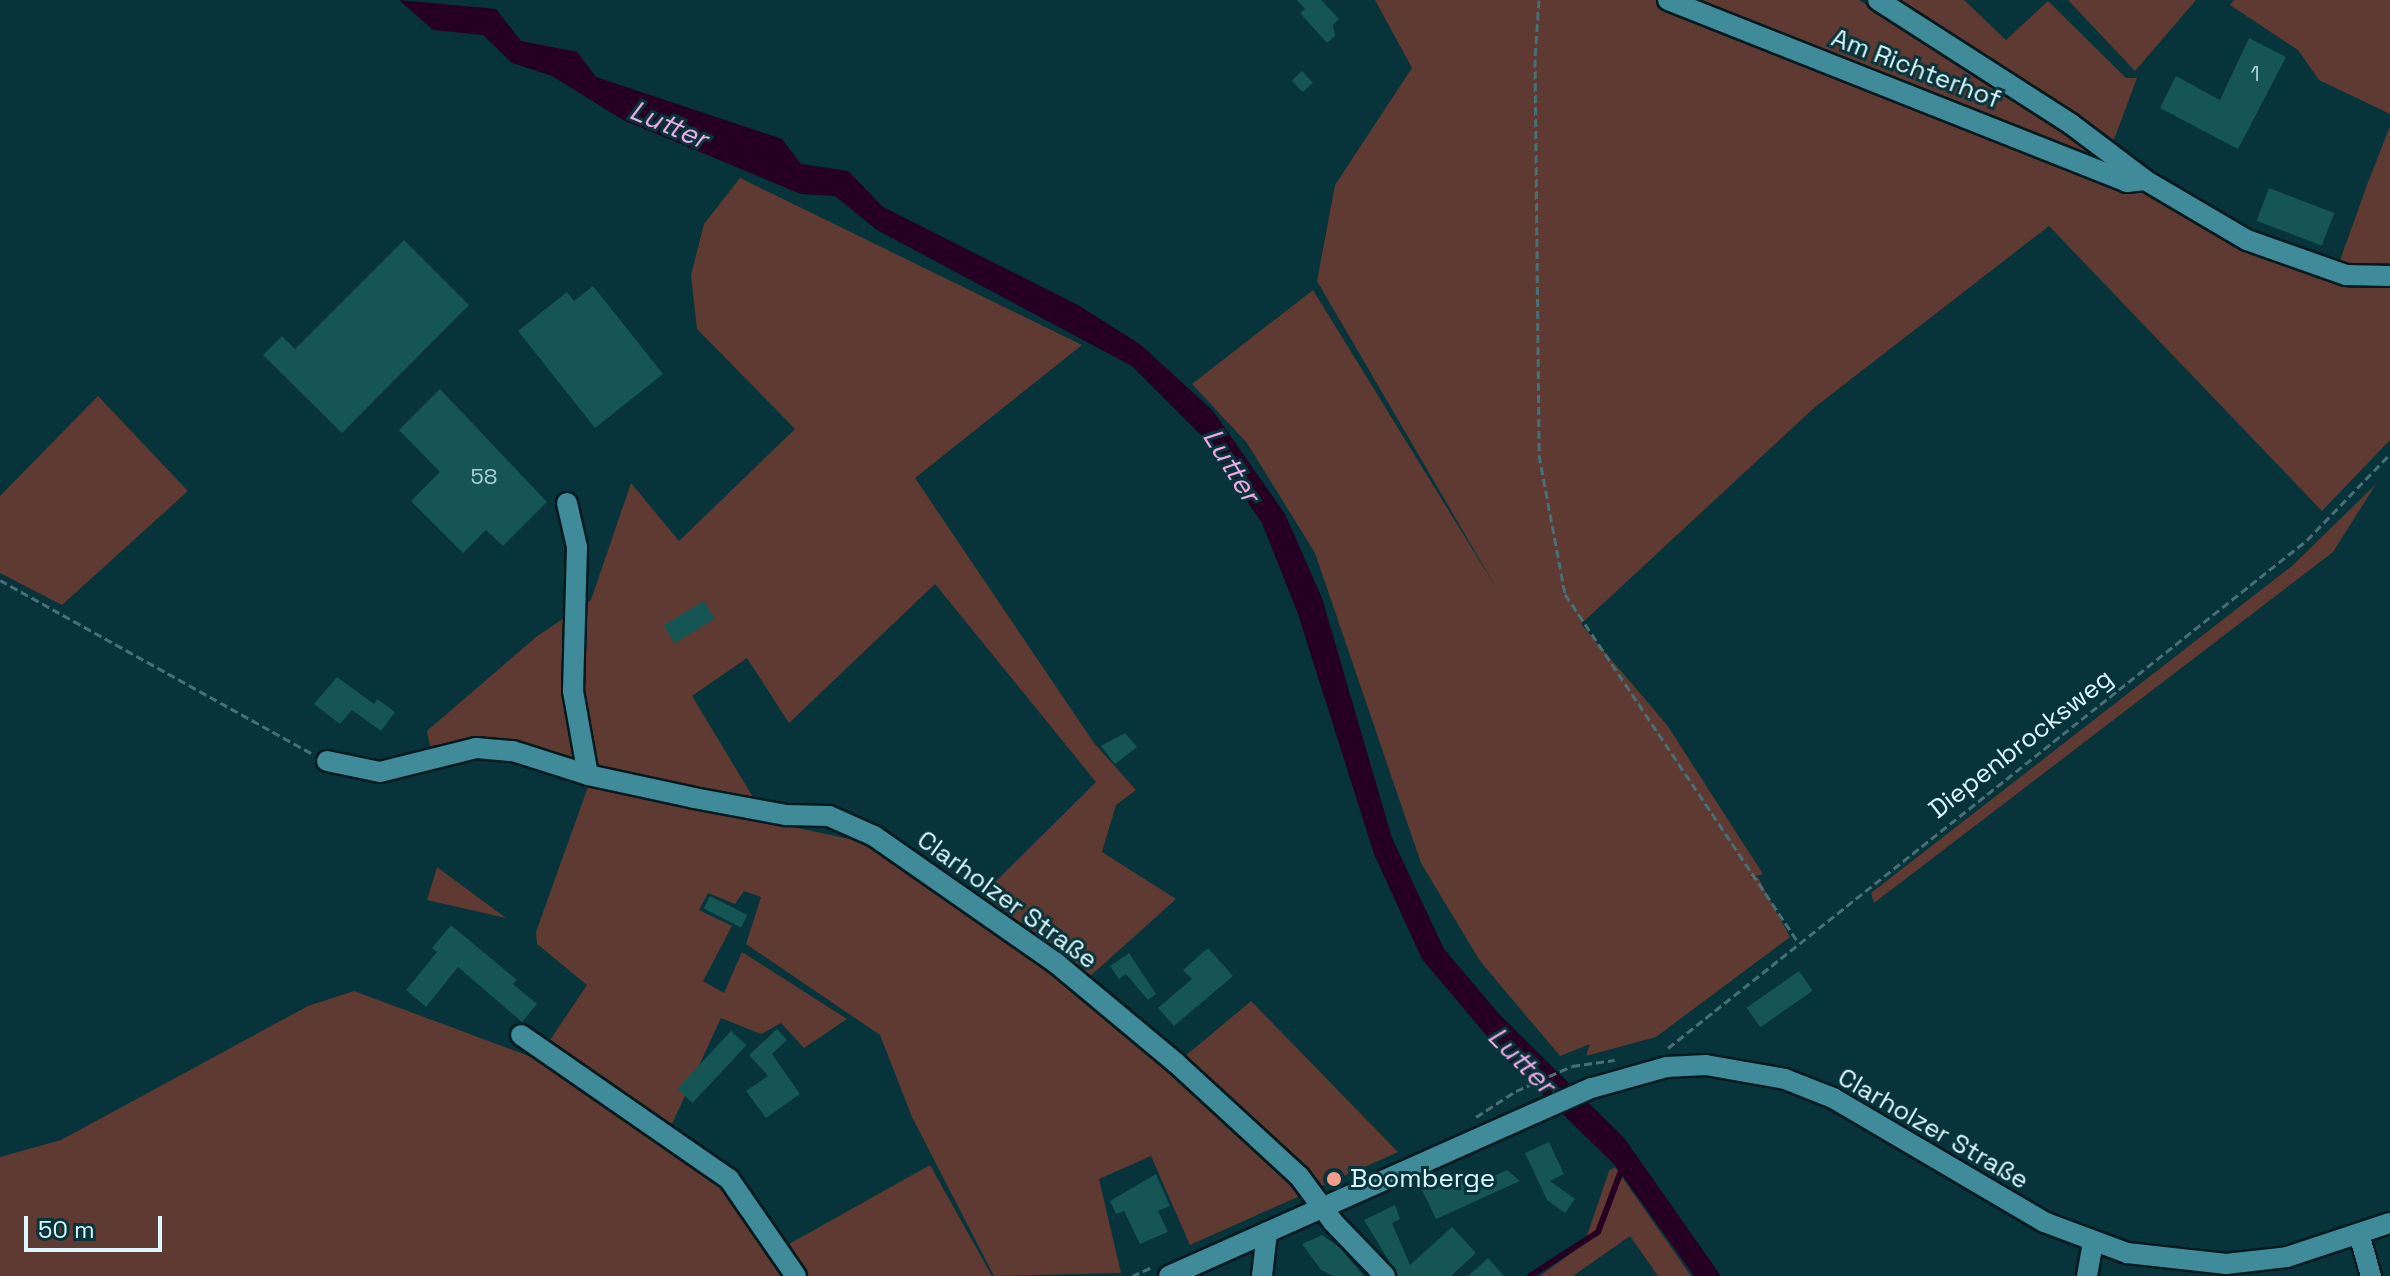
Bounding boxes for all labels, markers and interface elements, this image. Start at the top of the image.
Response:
street label: Am Richterhof [1827,22,2005,116]
house number: 1 [2250,61,2260,87]
water label: Lutter [625,93,713,155]
water label: Lutter [1196,422,1268,508]
house number: 58 [471,464,497,490]
street label: Diepenbrocksweg [1923,663,2119,825]
street label: Clarholzer Straße [911,824,1103,976]
water label: Lutter [1481,1019,1563,1101]
street label: Clarholzer Straße [1832,1062,2034,1196]
place label: Boomberge [1350,1163,1495,1195]
marker: Boomberge [1325,1170,1343,1188]
scale bar [28,1200,166,1250]
text: 50 m [38,1214,95,1245]

